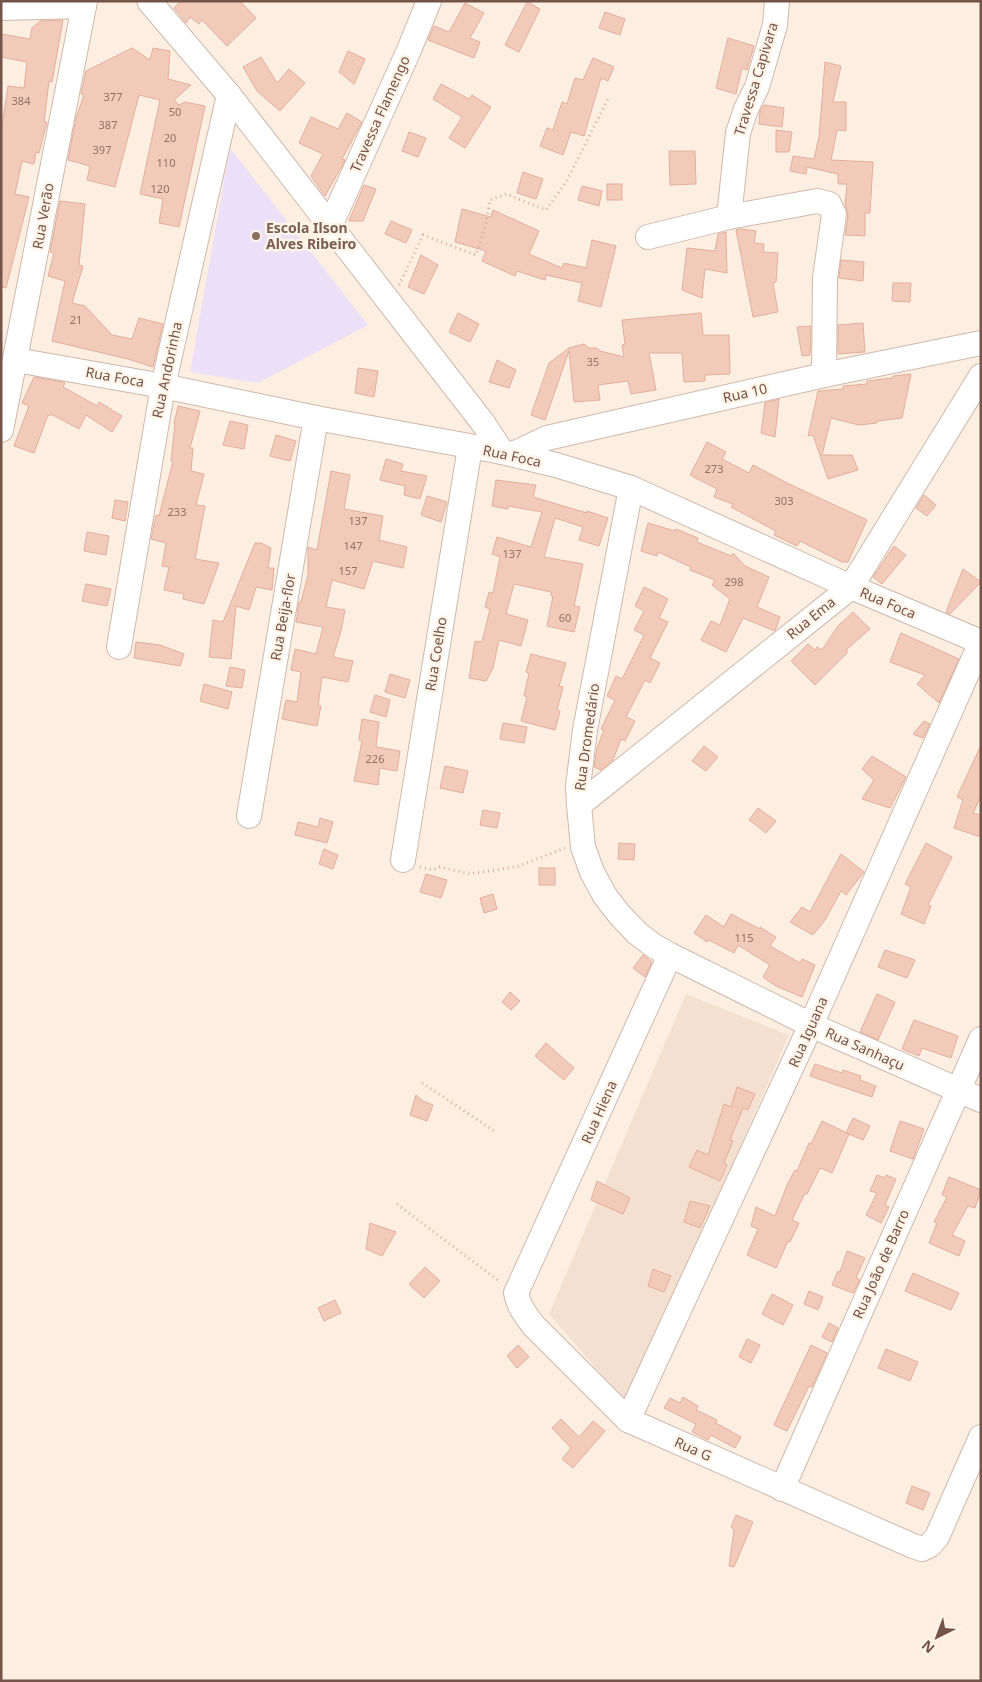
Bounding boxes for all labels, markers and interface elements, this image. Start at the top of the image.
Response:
street label: Travessa Capivara [729,20,782,138]
street label: Travessa Flamengo [345,52,414,175]
house number: 377 [104,89,122,104]
house number: 384 [12,93,31,108]
house number: 50 [169,104,181,119]
house number: 387 [99,117,117,132]
house number: 20 [164,130,176,145]
house number: 397 [93,142,111,157]
house number: 110 [157,155,175,170]
street label: Rua Verão [27,181,58,250]
house number: 120 [151,181,169,196]
place label: Escola Ilson Alves Ribeiro [266,218,357,253]
marker: Escola Ilson Alves Ribeiro [250,230,262,242]
house number: 21 [70,312,82,327]
street label: Rua Andorinha [147,320,186,420]
house number: 35 [587,354,599,369]
street label: Rua Foca [84,362,146,391]
street label: Rua 10 [721,378,769,407]
street label: Rua Foca [481,440,543,471]
house number: 273 [705,461,723,476]
house number: 303 [775,493,793,508]
house number: 233 [168,504,186,519]
house number: 137 [349,513,367,528]
house number: 147 [344,538,362,553]
house number: 137 [503,546,521,561]
house number: 157 [339,563,357,578]
street label: Rua Beija-flor [266,572,300,662]
house number: 298 [725,574,743,589]
street label: Rua Foca [857,582,919,623]
street label: Rua Ema [782,592,839,643]
house number: 60 [559,610,571,625]
street label: Rua Coelho [420,615,451,692]
street label: Rua Dromedário [570,682,603,792]
house number: 226 [366,751,384,766]
house number: 115 [735,930,753,945]
street label: Rua Iguana [784,994,832,1070]
street label: Rua Sanhaçu [823,1023,908,1074]
street label: Rua Hiena [576,1077,621,1146]
street label: Rua João de Barro [848,1206,913,1322]
street label: Rua G [672,1432,715,1465]
north arrow [912,1612,962,1662]
text: N [917,1636,939,1658]

